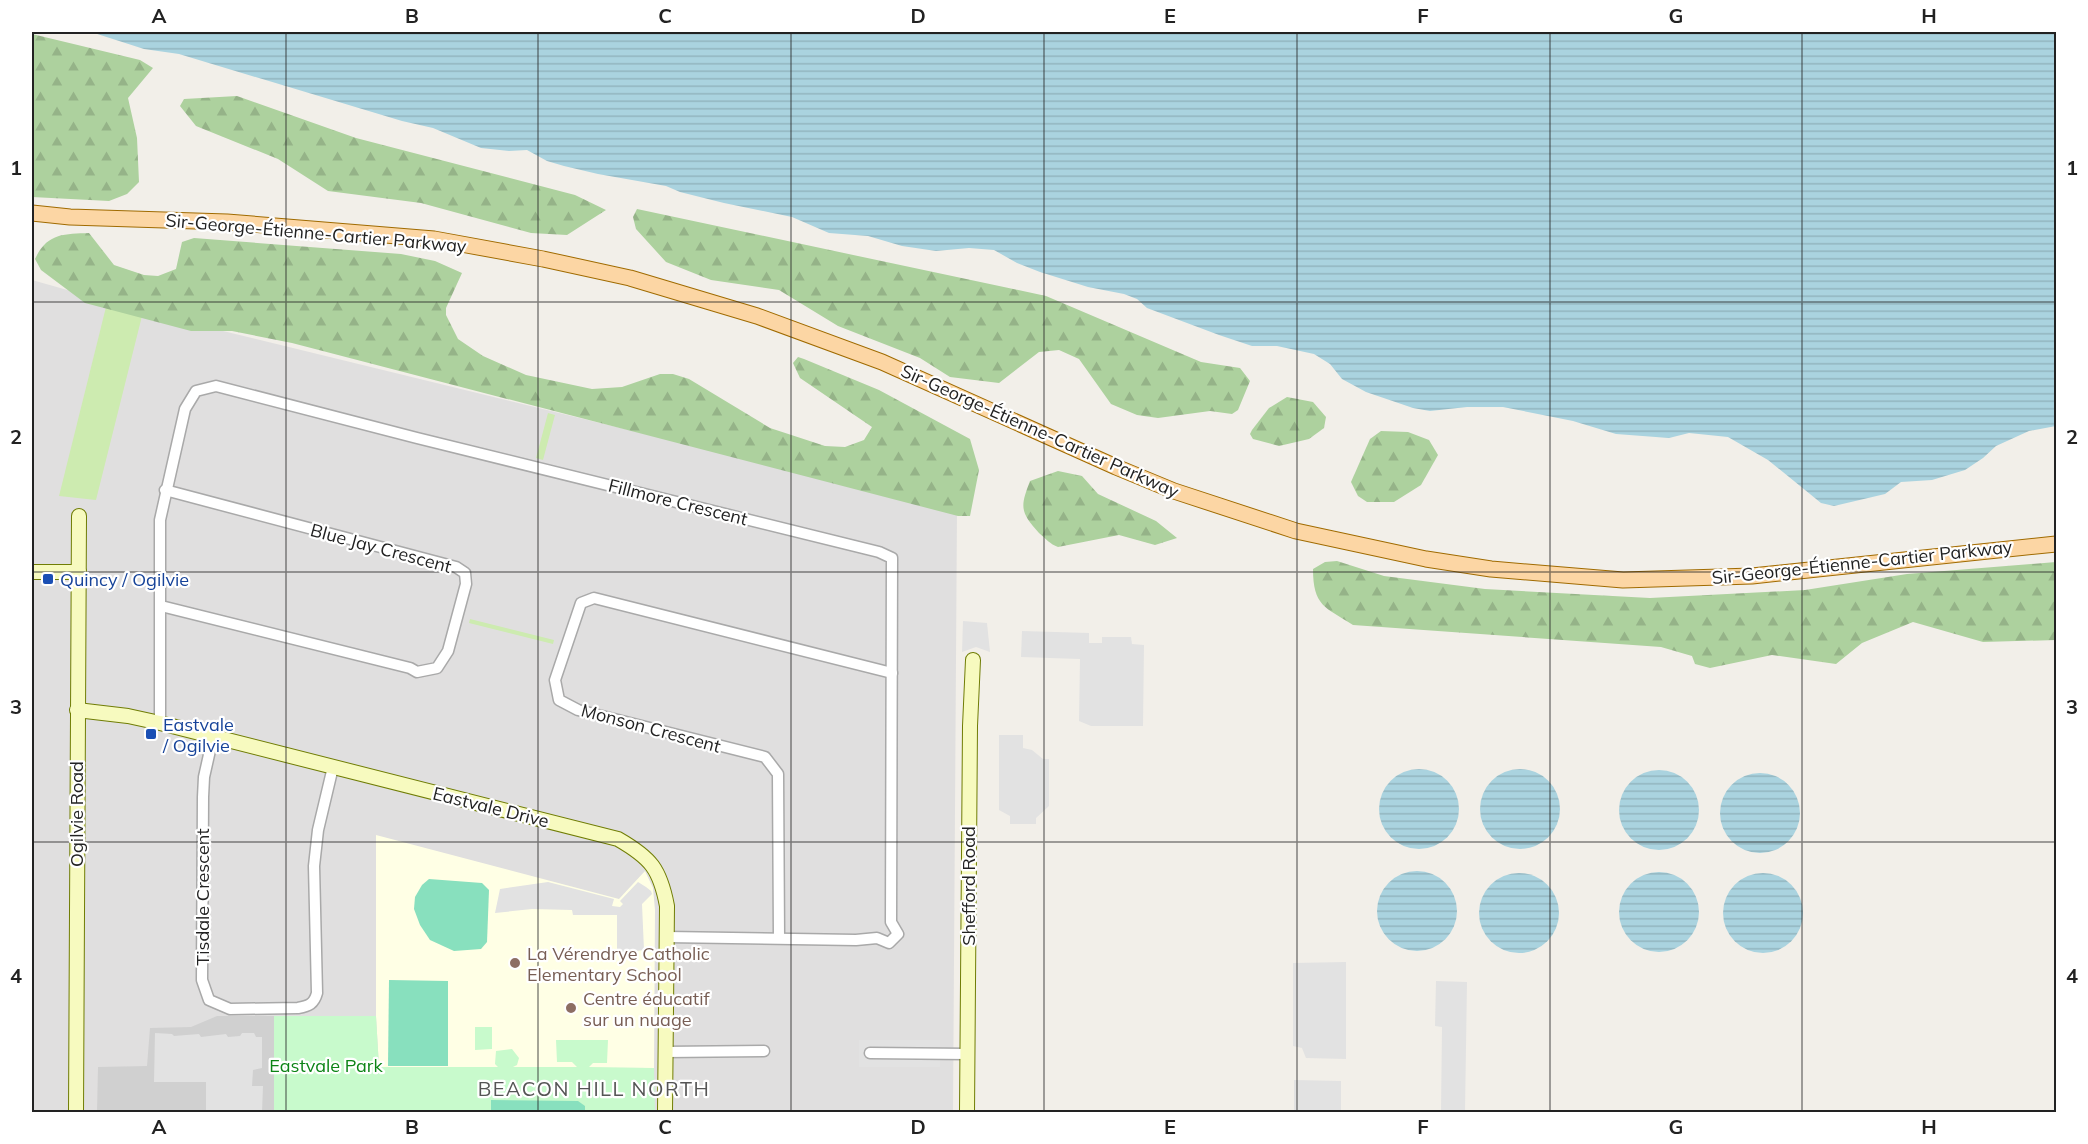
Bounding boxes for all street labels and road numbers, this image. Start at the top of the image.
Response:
street label: Sir-George-Étienne-Cartier Parkway [165,208,468,258]
street label: Sir-George-Étienne-Cartier Parkway [897,359,1183,503]
street label: Fillmore Crescent [606,474,750,530]
street label: Blue Jay Crescent [308,518,454,578]
street label: Sir-George-Étienne-Cartier Parkway [1711,535,2014,589]
street label: Monson Crescent [579,698,723,758]
street label: Ogilvie Road [65,761,88,867]
street label: Eastvale Drive [431,781,551,833]
street label: Shefford Road [957,826,980,946]
street label: Tisdale Crescent [191,828,214,966]

